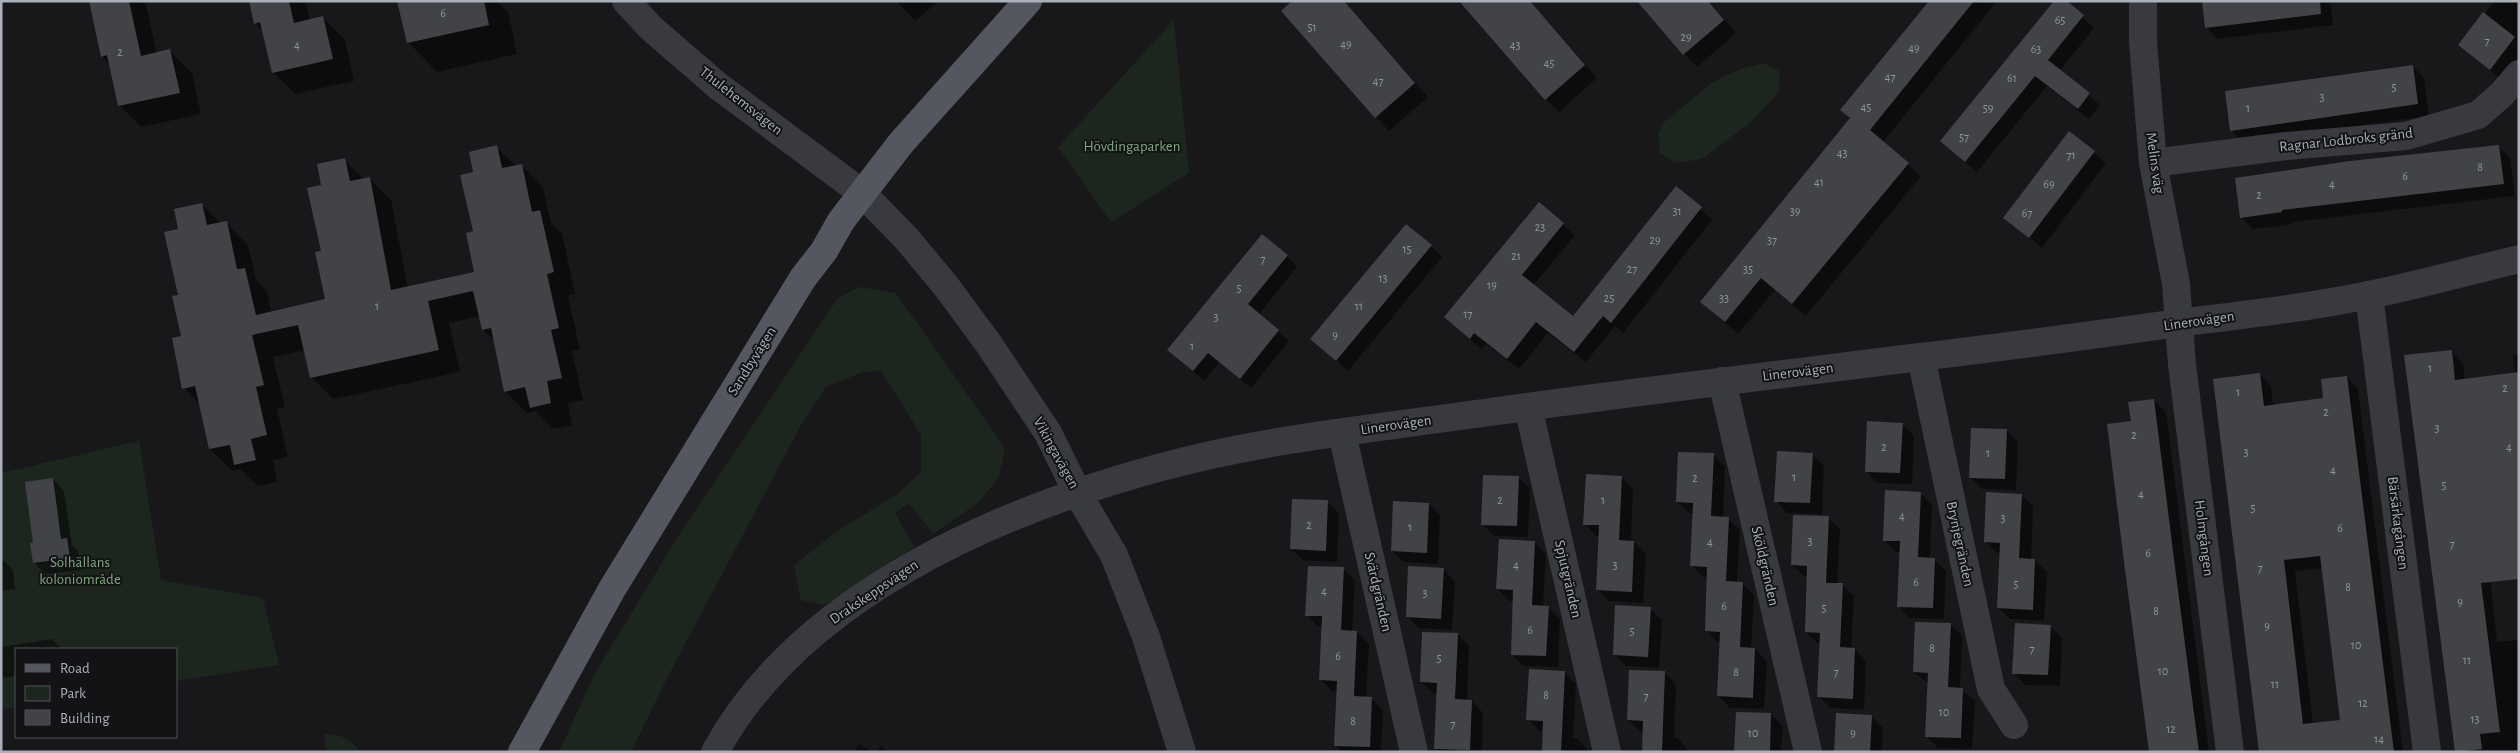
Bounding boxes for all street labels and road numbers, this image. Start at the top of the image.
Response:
street label: Thulehemsvägen [697,64,785,138]
street label: Ragnar Lodbroks gränd [2278,126,2414,154]
street label: Melins väg [2143,131,2167,195]
street label: Linerovägen [2163,309,2235,333]
street label: Sandbyvägen [725,324,779,398]
street label: Linerovägen [1762,360,1834,384]
street label: Linerovägen [1360,413,1432,437]
street label: Vikingavägen [1030,415,1082,491]
street label: Bärsärkagången [2385,475,2411,571]
street label: Holmgången [2192,499,2216,577]
street label: Brynjegränden [1944,500,1976,588]
street label: Sköldgränden [1749,525,1781,607]
street label: Spjutgränden [1552,538,1584,620]
street label: Svärdgränden [1362,551,1394,633]
street label: Drakskeppsvägen [827,557,921,627]

